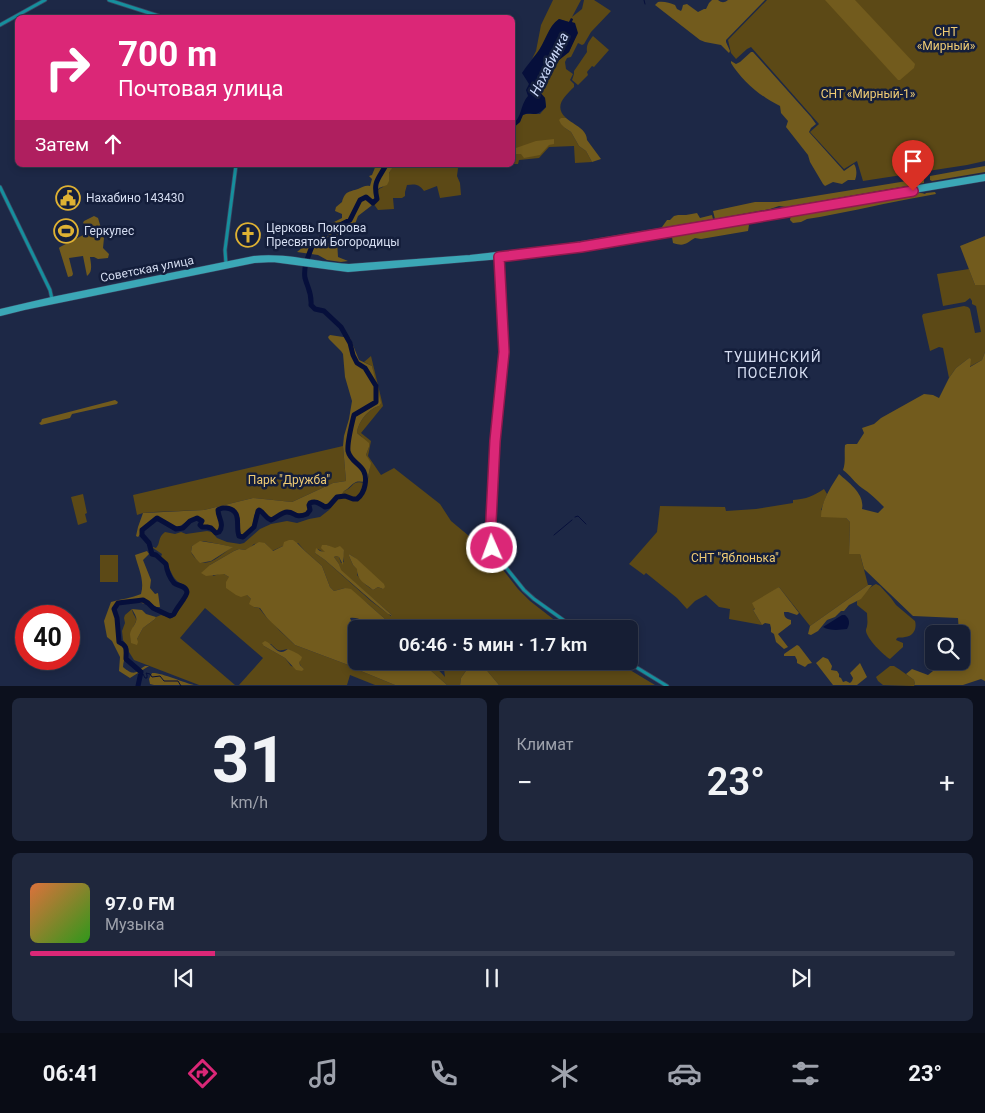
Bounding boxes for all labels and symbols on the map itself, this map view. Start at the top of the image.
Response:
park label: СНТ «Мирный» [917,25,976,53]
water label: Нахабинка [526,30,572,98]
park label: СНТ «Мирный-1» [821,87,916,101]
pin [892,140,934,191]
public building icon: Нахабино 143430 [55,185,81,211]
place label: Нахабино 143430 [86,191,184,205]
sports icon: Геркулес [53,218,79,244]
place label: Церковь Покрова Пресвятой Богородицы [266,221,400,249]
church icon: Церковь Покрова Пресвятой Богородицы [235,222,261,248]
place label: Геркулес [84,224,134,238]
street label: Советская улица [99,253,195,285]
district label: ТУШИНСКИЙ ПОСЕЛОК [724,349,822,381]
park label: Парк "Дружба" [248,473,330,487]
position arrow [465,521,517,573]
park label: СНТ "Яблонька" [691,551,779,565]
speed limit sign: 40 [15,605,80,670]

